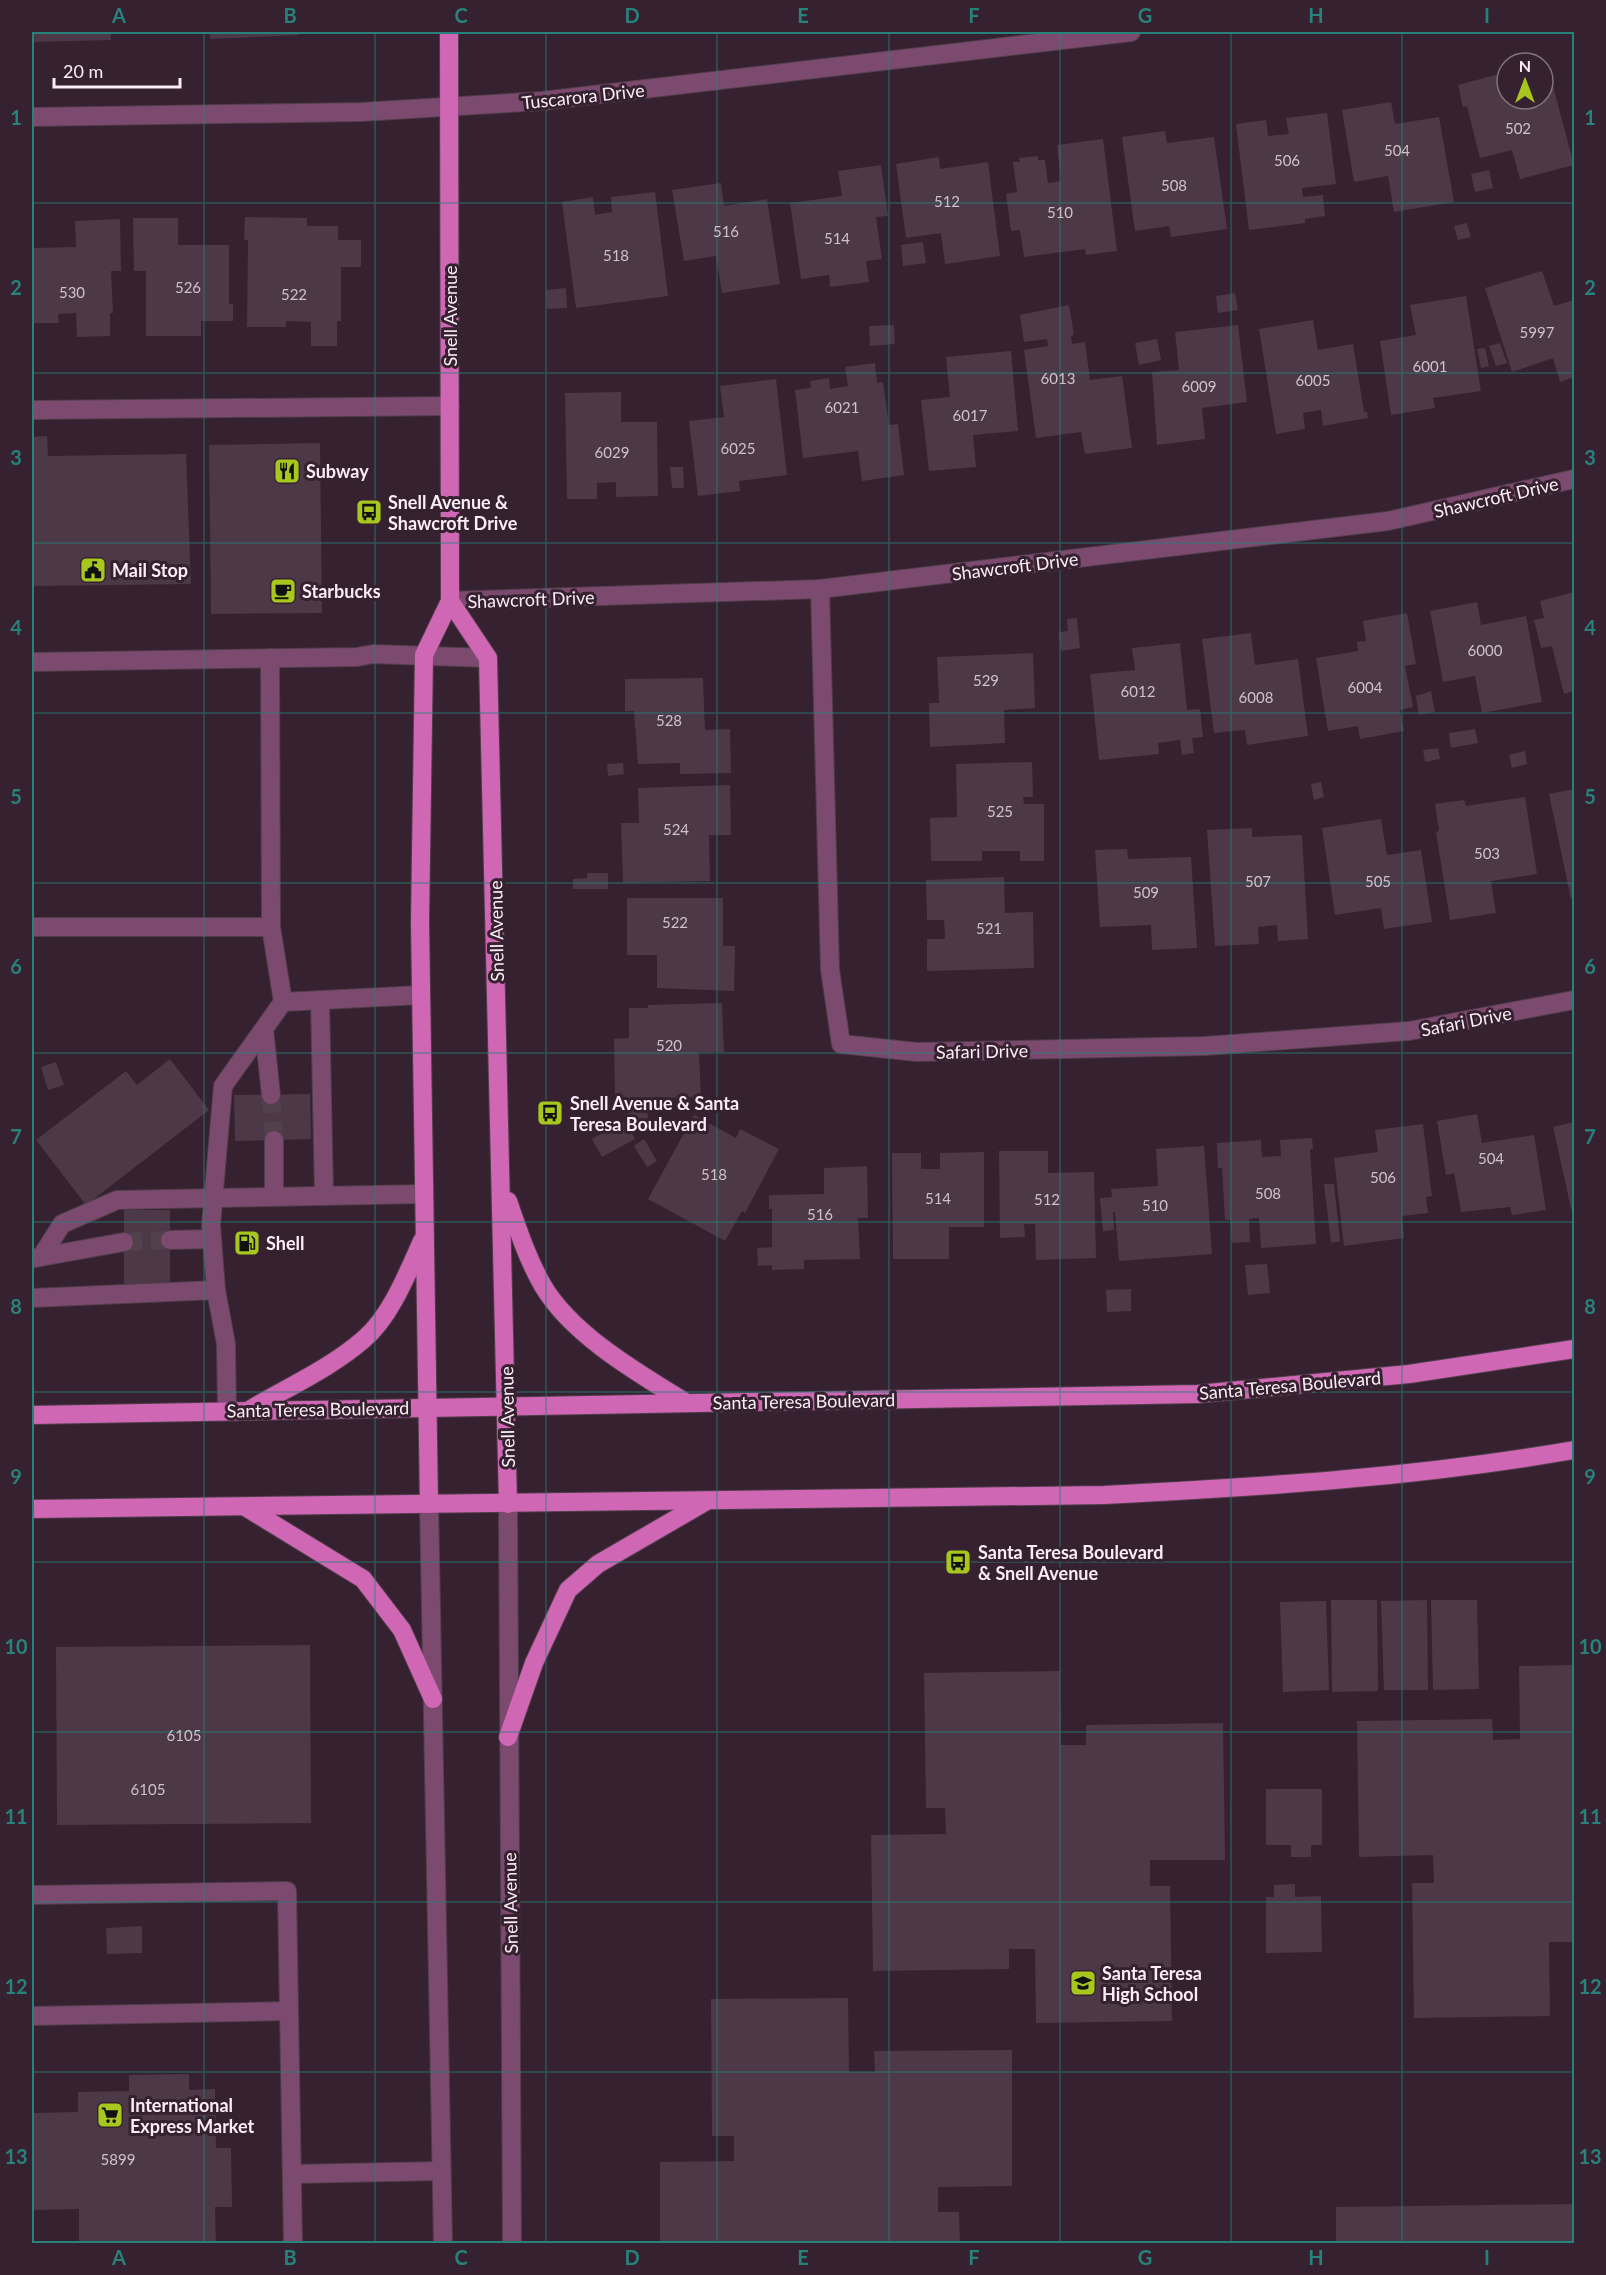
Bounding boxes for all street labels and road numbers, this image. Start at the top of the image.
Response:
street label: Tuscarora Drive [520,79,646,113]
street label: Snell Avenue [439,265,461,367]
street label: Shawcroft Drive [1432,472,1560,522]
street label: Shawcroft Drive [951,547,1079,585]
street label: Shawcroft Drive [467,586,595,612]
street label: Snell Avenue [484,880,508,982]
street label: Safari Drive [1419,1001,1513,1041]
street label: Safari Drive [936,1039,1028,1063]
street label: Snell Avenue [495,1366,519,1468]
street label: Santa Teresa Boulevard [1198,1366,1382,1404]
street label: Santa Teresa Boulevard [713,1388,895,1414]
street label: Santa Teresa Boulevard [227,1396,409,1422]
street label: Snell Avenue [498,1852,522,1954]

